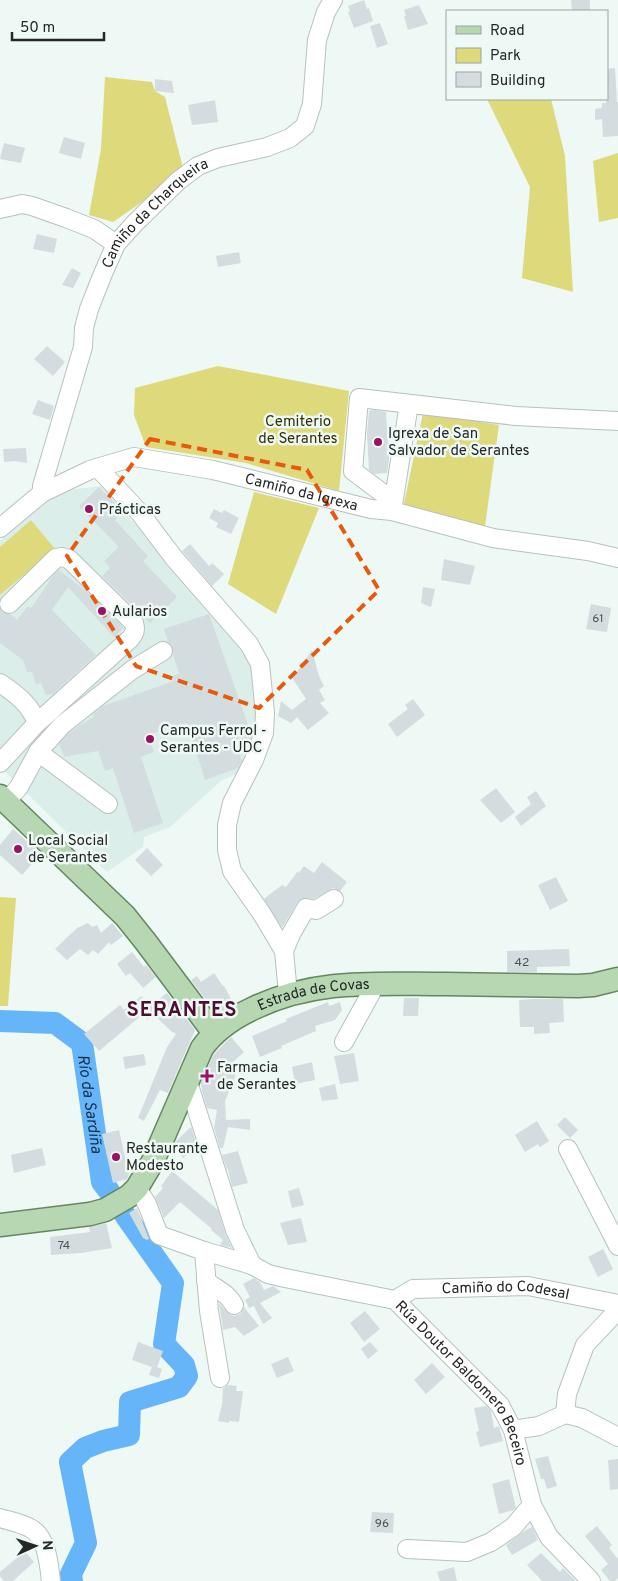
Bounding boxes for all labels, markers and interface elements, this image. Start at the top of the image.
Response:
scale bar [12,10,105,42]
legend [446,10,608,100]
text: 50 m [20,19,55,38]
text: Road [490,22,525,41]
text: Park [490,47,521,66]
text: Building [490,72,545,91]
street label: Camiño da Charqueira [99,155,211,272]
park label: Cemiterio de Serantes [258,413,338,449]
place label: Igrexa de San Salvador de Serantes [388,425,530,461]
marker: Igrexa de San Salvador de Serantes [372,436,384,448]
street label: Camiño da Igrexa [243,470,360,516]
place label: Prácticas [99,501,161,520]
marker: Prácticas [83,503,95,515]
place label: Aularios [112,603,167,622]
marker: Aularios [96,605,108,617]
house number: 61 [592,611,604,627]
place label: Campus Ferrol - Serantes - UDC [160,722,267,758]
marker: Campus Ferrol - Serantes - UDC [144,733,156,745]
place label: Local Social de Serantes [28,832,108,868]
marker: Local Social de Serantes [12,843,24,855]
house number: 42 [515,955,529,971]
street label: Estrada de Covas [255,976,370,1016]
district label: SERANTES [126,998,238,1024]
water label: Río da Sardiña [72,1053,106,1155]
place label: Farmacia de Serantes [217,1059,296,1095]
marker: Farmacia de Serantes [201,1070,213,1082]
place label: Restaurante Modesto [126,1140,208,1176]
marker: Restaurante Modesto [110,1151,122,1163]
house number: 74 [58,1238,70,1254]
street label: Camiño do Codesal [441,1278,571,1305]
street label: Rúa Doutor Baldomero Beceiro [390,1297,530,1468]
house number: 96 [375,1516,389,1532]
north arrow [10,1521,60,1571]
text: N [38,1540,55,1551]

